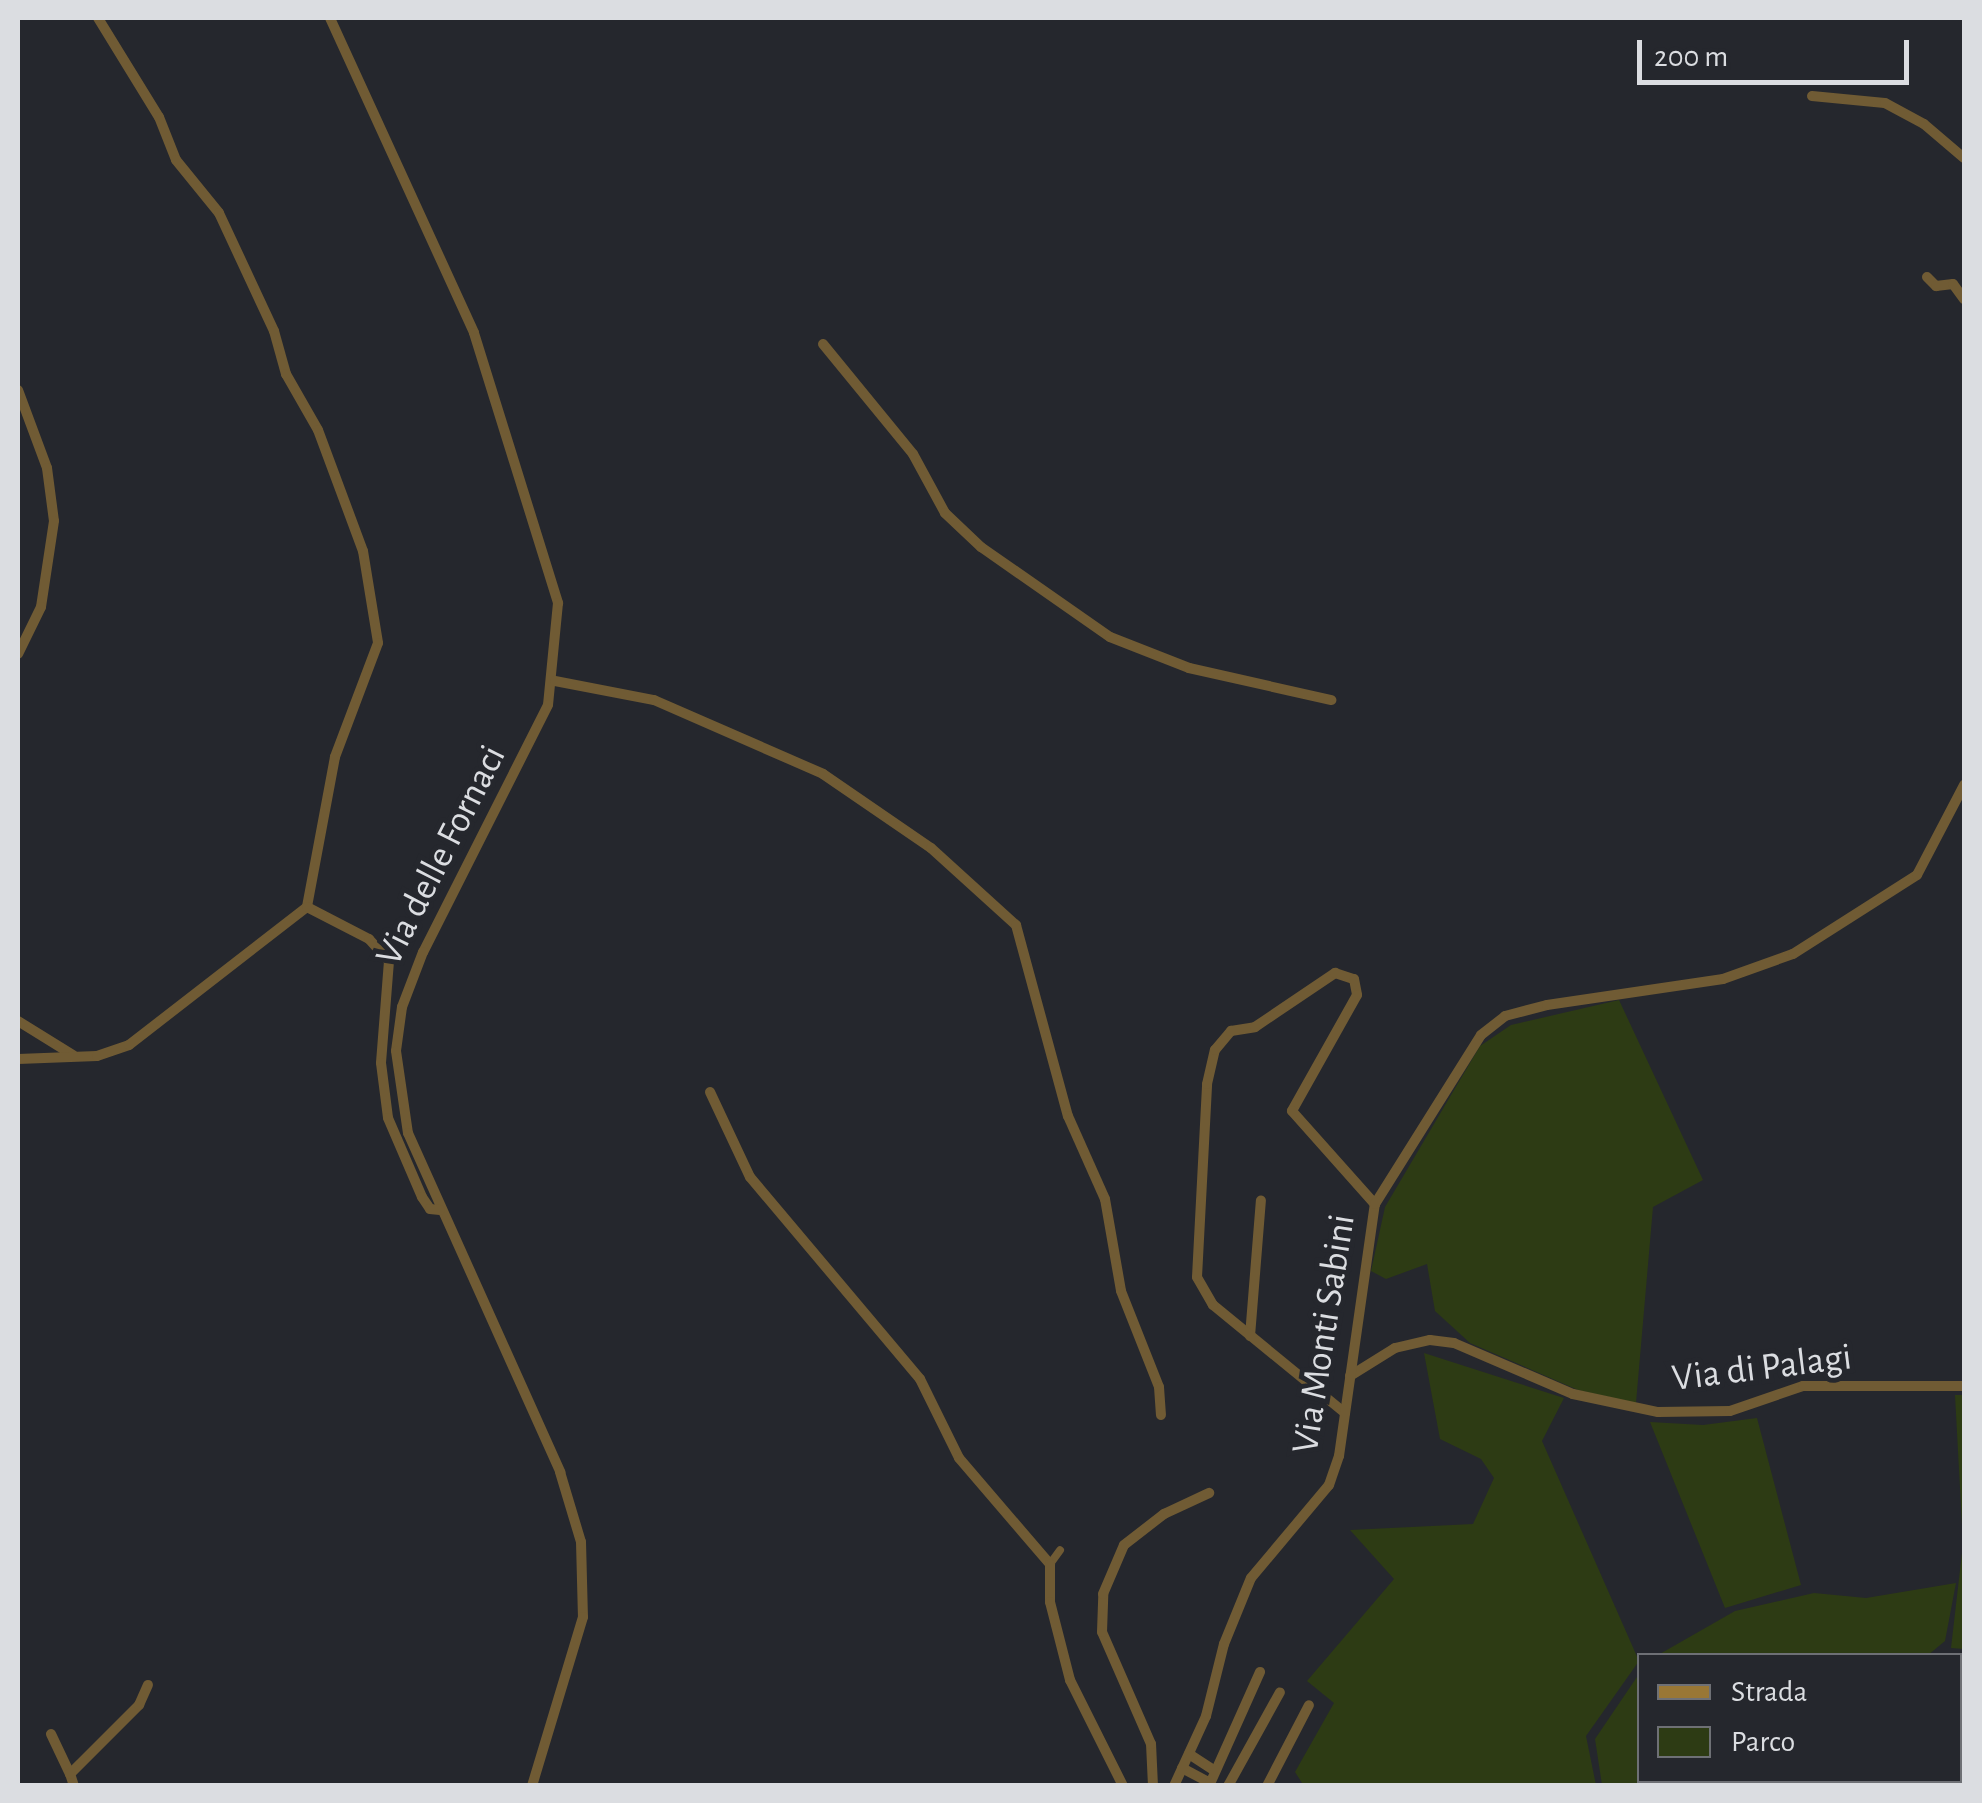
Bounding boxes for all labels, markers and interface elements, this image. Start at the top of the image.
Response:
scale bar [1642,20,1914,82]
text: 200 m [1654,42,1728,72]
street label: Via delle Fornaci [367,738,517,974]
street label: Via Monti Sabini [1284,1211,1366,1457]
street label: Via di Palagi [1670,1335,1854,1403]
legend [1637,1653,1962,1783]
text: Strada [1731,1677,1807,1707]
text: Parco [1731,1727,1795,1757]

